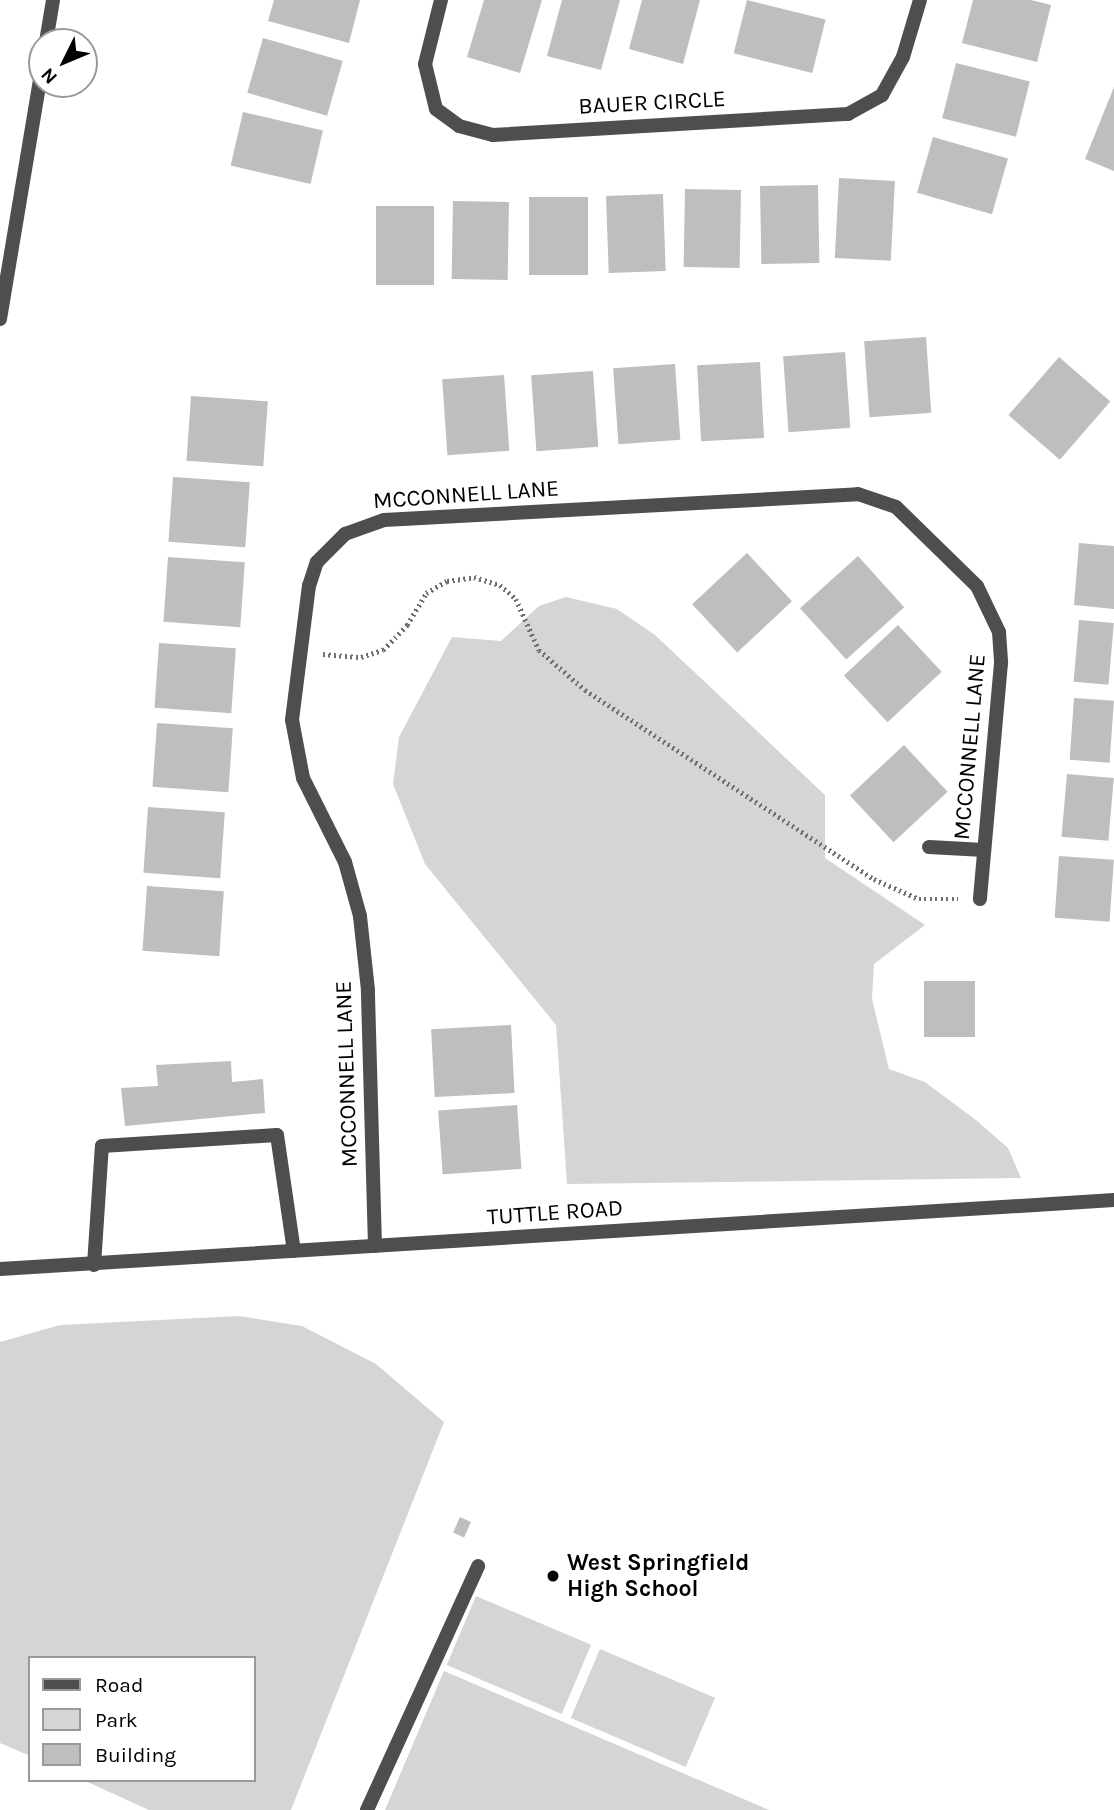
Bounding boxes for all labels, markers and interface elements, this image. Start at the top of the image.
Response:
north arrow [28,28,98,98]
text: N [36,63,62,88]
street label: BAUER CIRCLE [578,85,726,121]
street label: MCCONNELL LANE [372,475,560,515]
street label: MCCONNELL LANE [948,653,992,841]
street label: MCCONNELL LANE [330,980,364,1168]
street label: TUTTLE ROAD [486,1194,624,1232]
place label: West Springfield High School [567,1549,749,1603]
marker: West Springfield High School [545,1568,561,1584]
legend [28,1656,256,1782]
text: Road [95,1673,143,1697]
text: Park [95,1708,138,1732]
text: Building [95,1743,176,1767]

